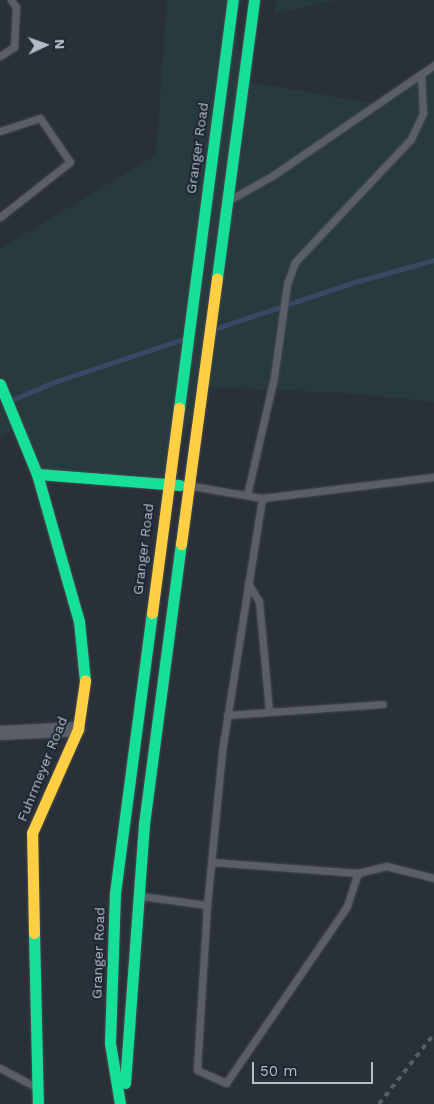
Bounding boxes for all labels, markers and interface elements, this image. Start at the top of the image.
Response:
north arrow [20,20,70,70]
text: N [52,39,68,50]
street label: Granger Road [182,101,212,195]
street label: Granger Road [129,502,157,596]
street label: Fuhrmeyer Road [13,714,71,824]
street label: Granger Road [88,907,108,999]
scale bar [254,1052,375,1084]
text: 50 m [260,1062,297,1080]

